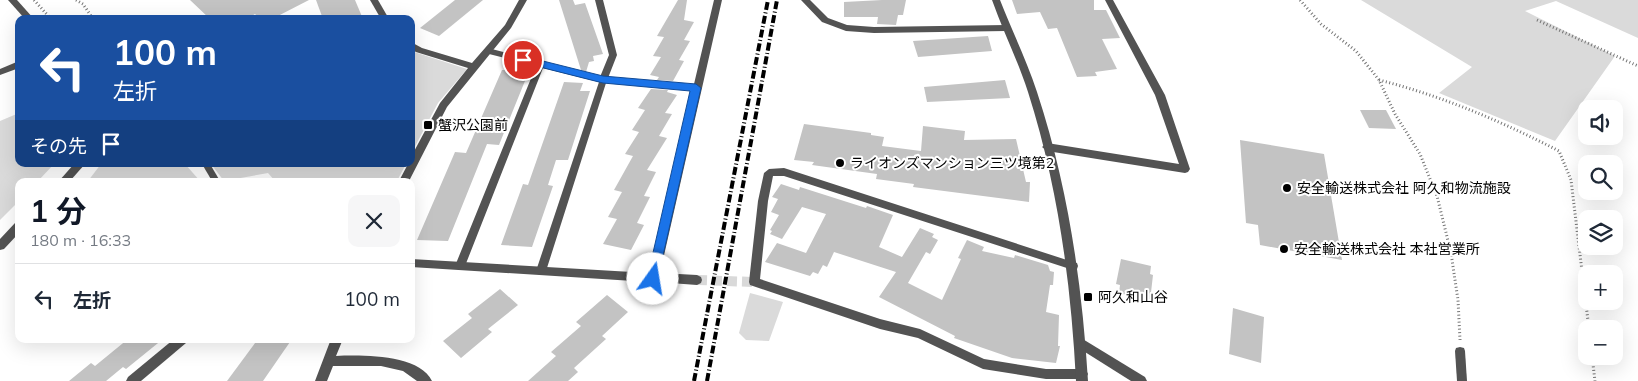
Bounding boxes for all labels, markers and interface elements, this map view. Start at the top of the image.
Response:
text: 100 m [113,30,217,74]
icon: left [30,35,95,100]
pin [502,39,544,81]
icon: arrive [509,46,537,74]
text: 左折 [113,77,157,105]
map controls [1578,100,1623,365]
button: sound [1578,100,1623,145]
place label: 蟹沢公園前 [438,116,508,134]
marker: 蟹沢公園前 [422,119,434,131]
icon: arrive [97,130,125,158]
text: その先 [30,134,87,158]
place label: ライオンズマンション三ツ境第2 [850,154,1054,172]
button: search [1578,155,1623,200]
marker: ライオンズマンション三ツ境第2 [834,157,846,169]
place label: 安全輸送株式会社 阿久和物流施設 [1297,179,1511,197]
marker: 安全輸送株式会社 阿久和物流施設 [1281,182,1293,194]
text: 1 分 [30,192,86,230]
button: close [348,195,400,247]
button: layers [1578,210,1623,255]
text: 180 m · 16:33 [30,230,131,250]
place label: 安全輸送株式会社 本社営業所 [1294,240,1480,258]
marker: 安全輸送株式会社 本社営業所 [1278,243,1290,255]
position arrow [626,252,678,304]
button: + [1578,265,1623,310]
icon: left [30,285,58,313]
text: 100 m [344,287,400,311]
text: 左折 [73,288,111,312]
place label: 阿久和山谷 [1098,288,1168,306]
marker: 阿久和山谷 [1082,291,1094,303]
button: − [1578,320,1623,365]

